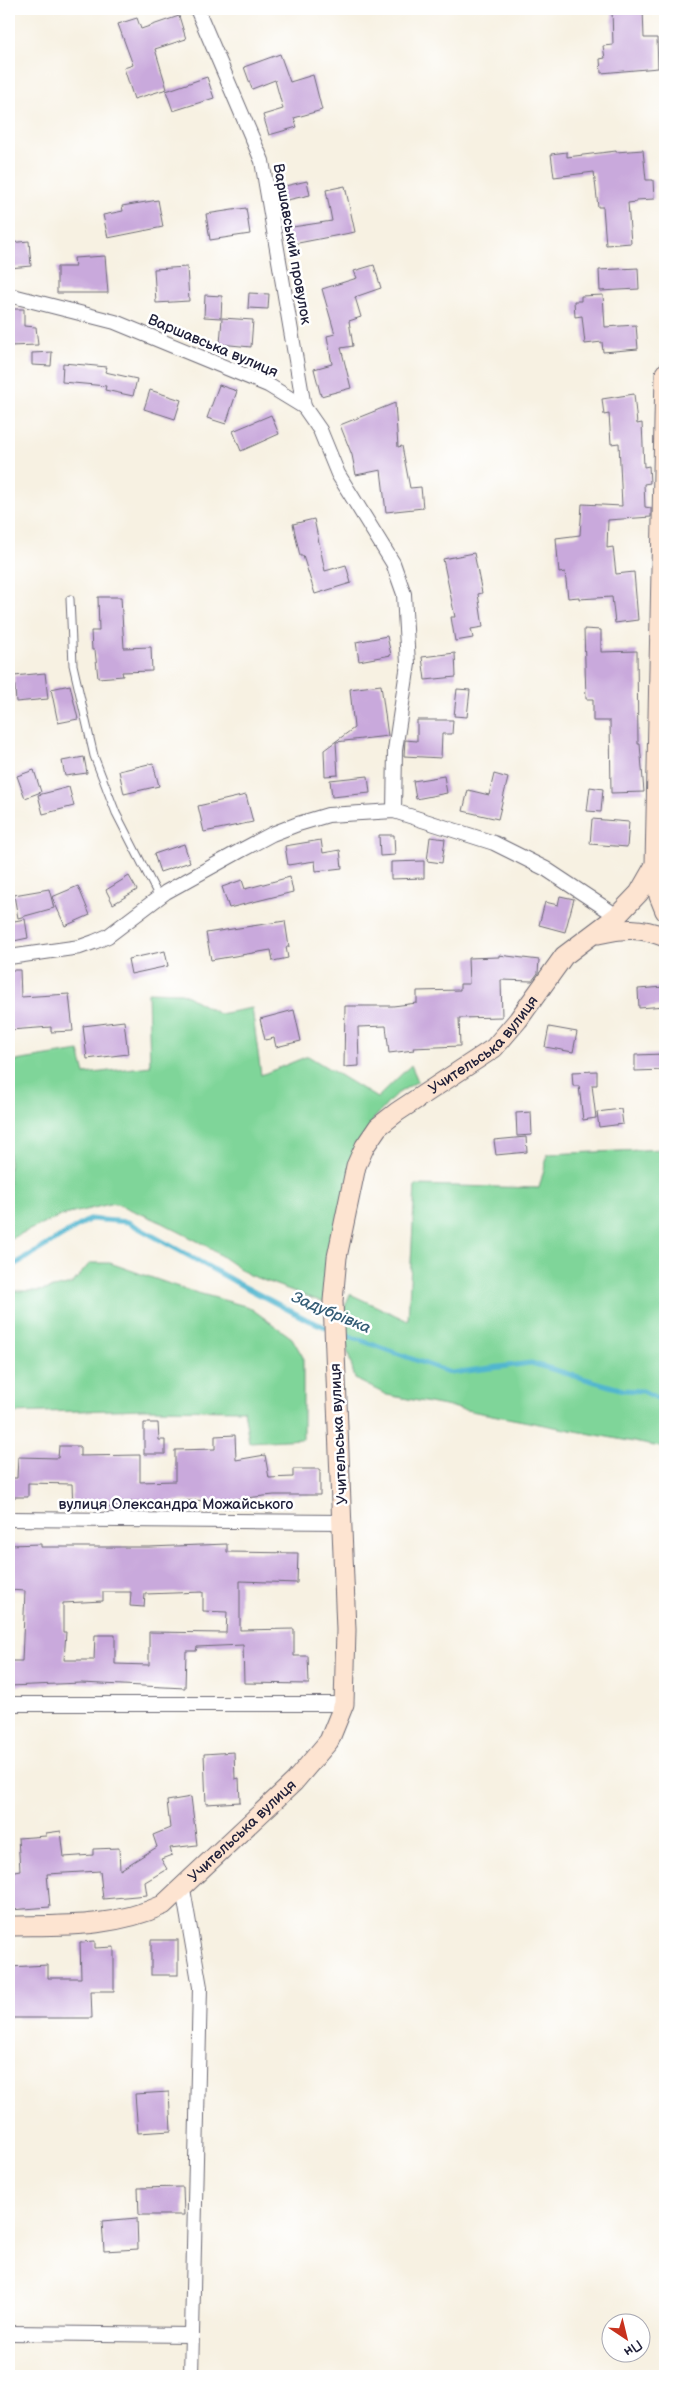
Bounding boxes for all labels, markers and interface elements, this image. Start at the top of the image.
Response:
street label: Варшавський провулок [268,162,316,326]
street label: Варшавська вулиця [145,310,281,382]
street label: Учительська вулиця [425,992,542,1098]
water label: Задубрівка [289,1288,373,1338]
street label: Учительська вулиця [326,1363,352,1505]
street label: вулиця Олександра Можайського [59,1495,294,1514]
street label: Учительська вулиця [184,1775,300,1886]
north arrow [602,2312,652,2362]
text: Пн [621,2336,646,2361]

